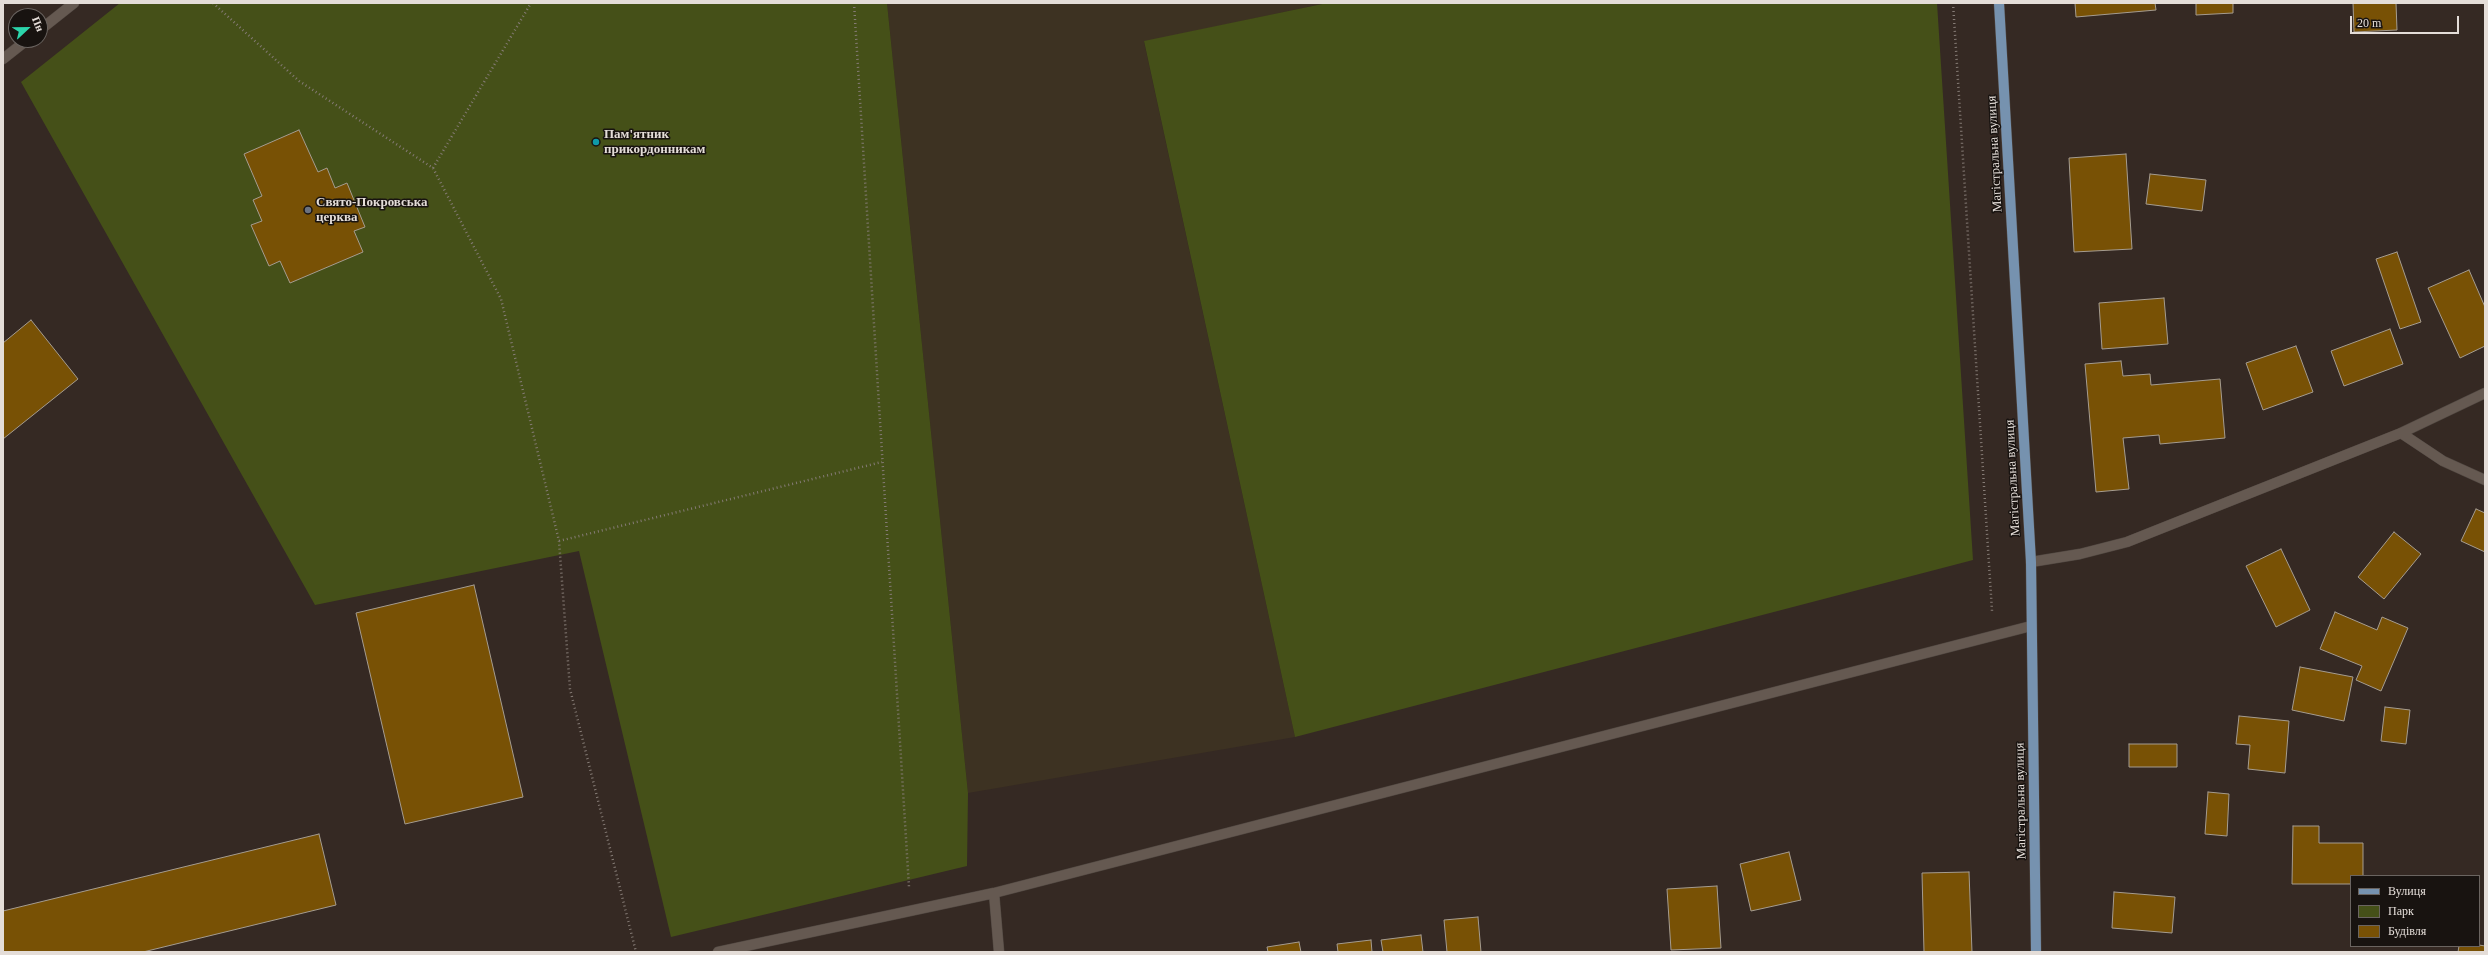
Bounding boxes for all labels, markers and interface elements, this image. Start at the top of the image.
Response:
north arrow [8,8,48,48]
scale bar [2352,8,2461,34]
text: Пн [30,15,47,33]
text: 20 m [2357,16,2381,30]
street label: Магістральна вулиця [1984,95,2006,213]
place label: Пам'ятник прикордонникам [604,127,705,158]
marker: Пам'ятник прикордонникам [591,137,601,147]
place label: Свято-Покровська церква [316,195,427,226]
marker: Свято-Покровська церква [303,205,313,215]
street label: Магістральна вулиця [2002,419,2024,537]
street label: Магістральна вулиця [2012,743,2030,859]
legend [2350,875,2480,947]
text: Вулиця [2388,884,2426,898]
text: Парк [2388,904,2414,918]
text: Будівля [2388,924,2426,938]

